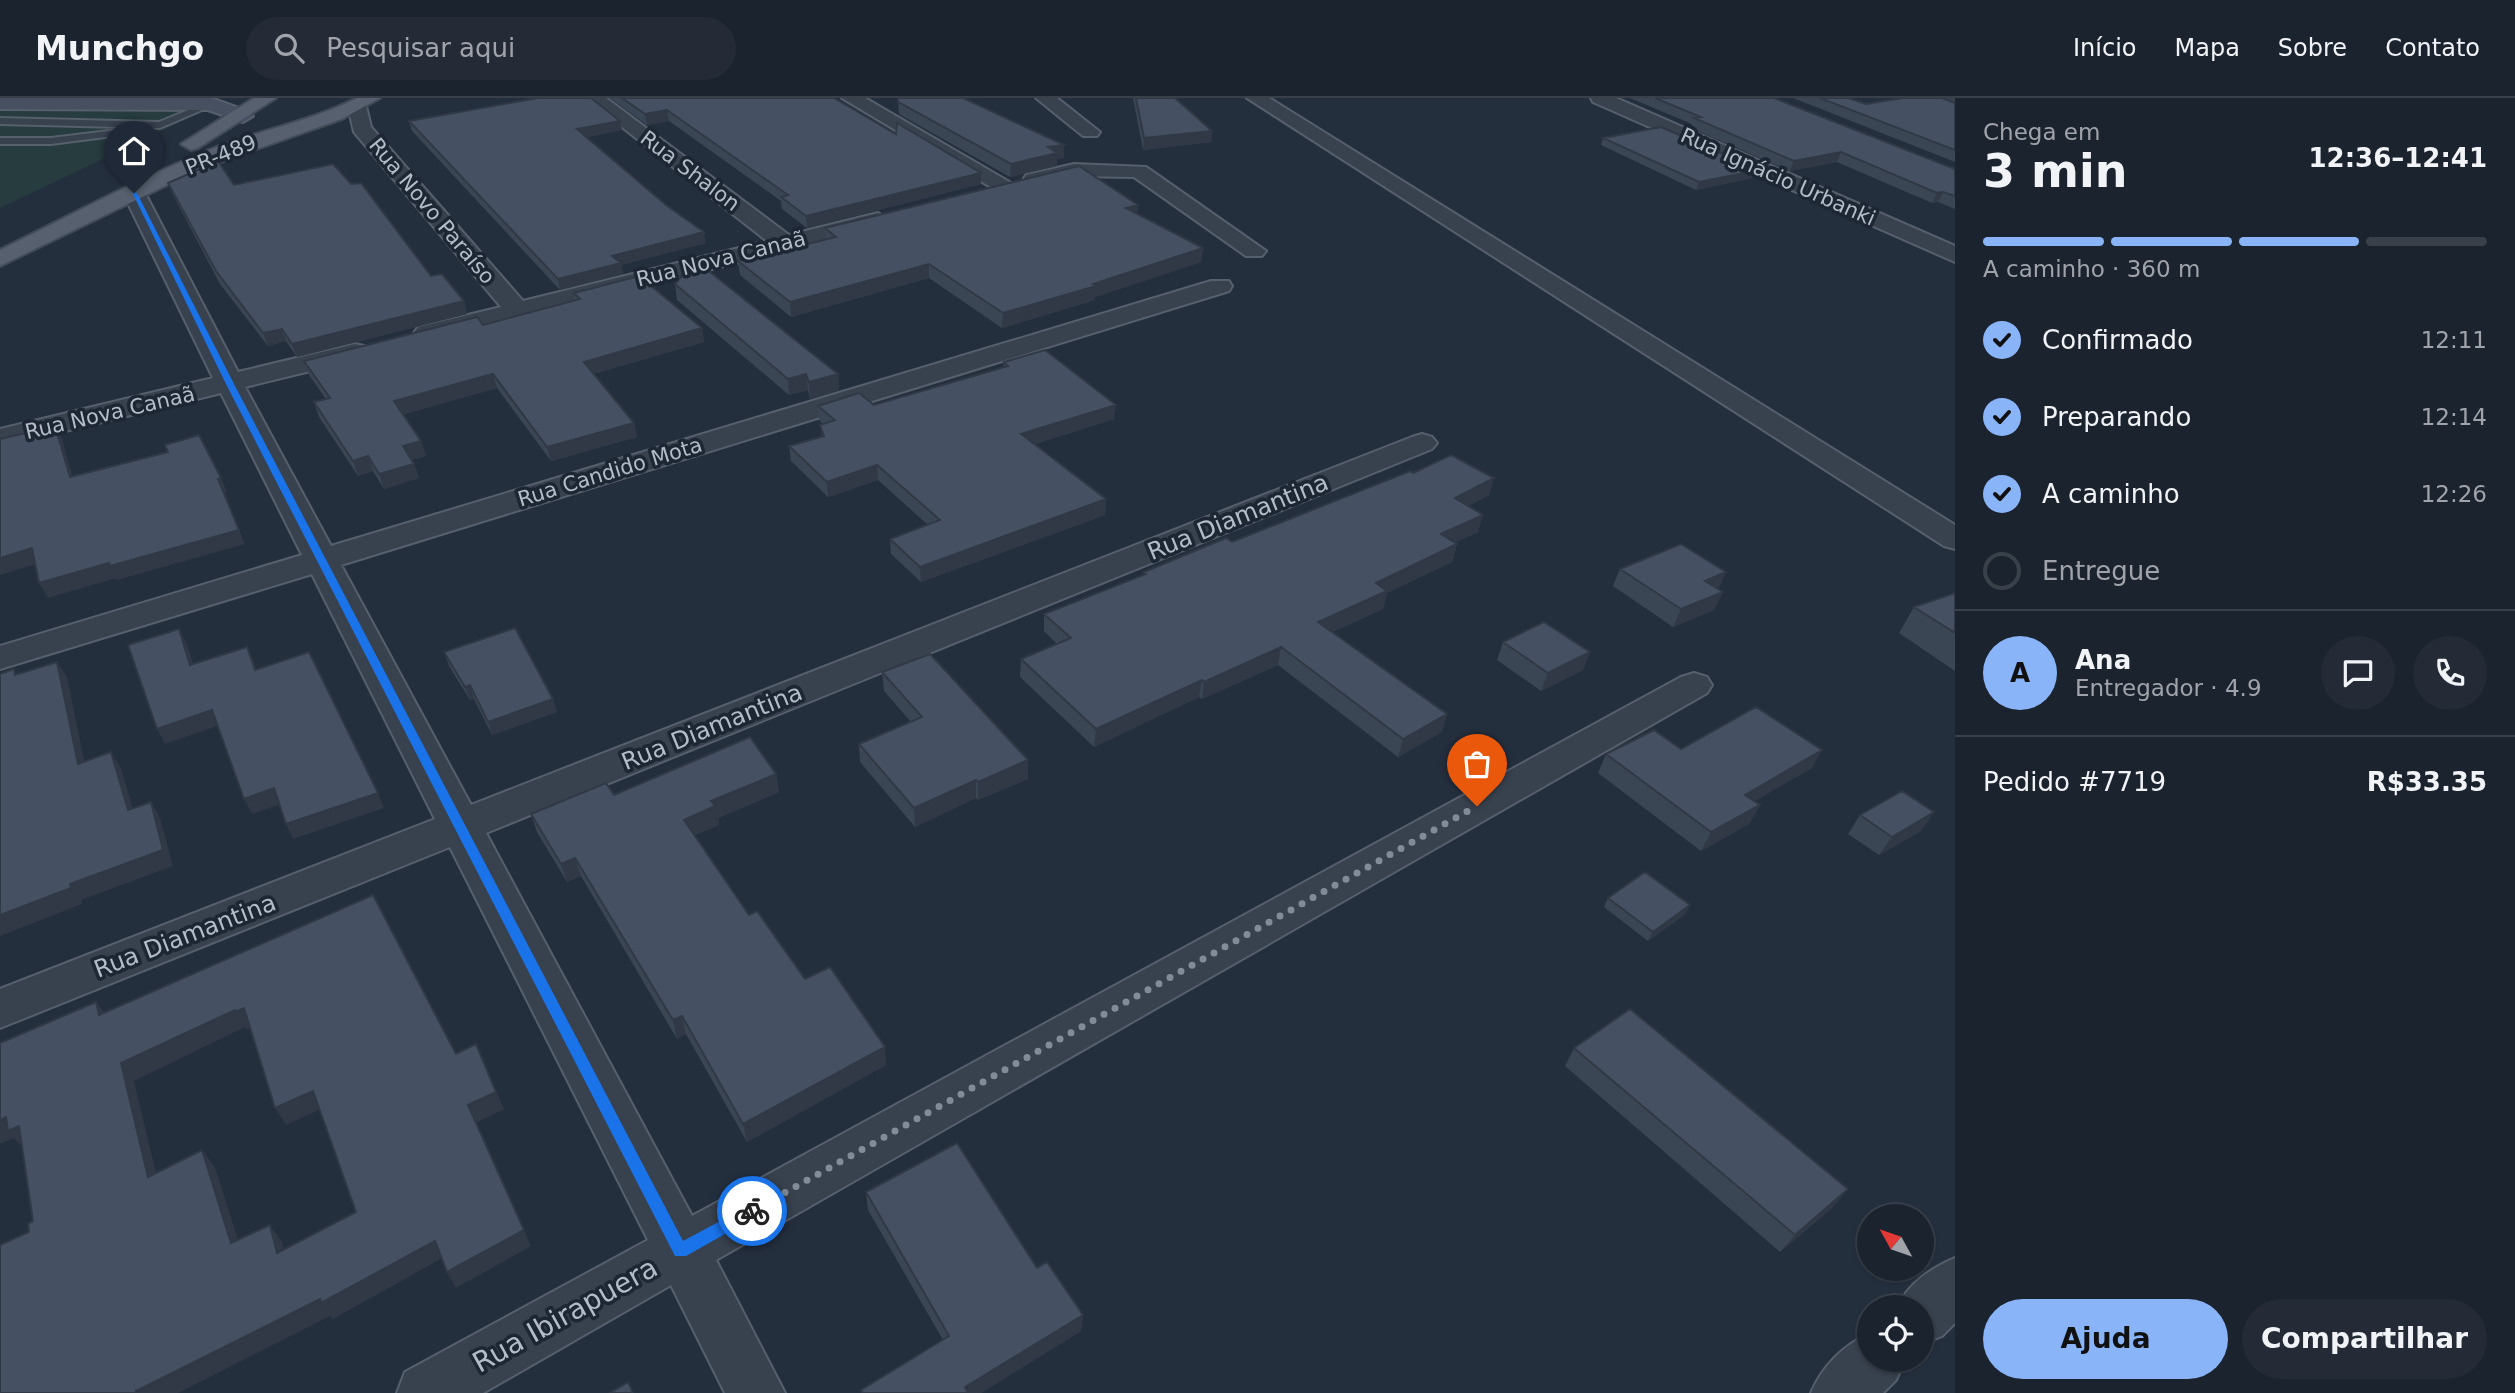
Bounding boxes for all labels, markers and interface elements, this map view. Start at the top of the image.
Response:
search box [246,17,736,80]
text: Munchgo [35,29,204,68]
icon: search [270,29,308,67]
text: Pesquisar aqui [326,33,515,63]
text: Início [2073,34,2137,62]
text: Mapa [2175,34,2240,62]
text: Sobre [2278,34,2347,62]
text: Contato [2385,34,2480,62]
text: Chega em [1983,119,2100,145]
pin [104,121,164,193]
street label: Rua Ignácio Urbanki [1677,123,1879,231]
street label: Rua Shalon [636,126,744,216]
street label: PR-489 [182,130,260,180]
icon: home [115,132,153,170]
street label: Rua Novo Paraíso [364,133,500,289]
text: 12:36–12:41 [2308,143,2487,173]
text: 3 min [1983,144,2127,198]
street label: Rua Nova Canaã [634,226,808,292]
text: A caminho · 360 m [1983,256,2200,282]
icon: check [1983,321,2021,359]
text: Confirmado [2042,325,2193,355]
text: 12:11 [2421,327,2487,353]
street label: Rua Nova Canaã [23,382,197,444]
icon: check [1983,398,2021,436]
text: Preparando [2042,402,2191,432]
text: 12:14 [2421,404,2487,430]
street label: Rua Candido Mota [515,433,705,511]
street label: Rua Diamantina [1144,468,1332,566]
icon: check [1983,475,2021,513]
text: A caminho [2042,479,2180,509]
text: 12:26 [2421,481,2487,507]
text: Entregue [2042,556,2160,586]
button: chat [2321,636,2395,710]
button: phone [2413,636,2487,710]
text: Ana [2075,645,2131,675]
text: A [2010,658,2030,688]
text: Entregador · 4.9 [2075,675,2262,701]
street label: Rua Diamantina [618,678,806,776]
pin [1447,734,1507,806]
icon: bag [1458,745,1496,783]
text: Pedido #7719 [1983,767,2166,797]
text: R$33.35 [2367,767,2487,797]
street label: Rua Diamantina [90,888,280,984]
courier [717,1176,787,1246]
icon: bike [733,1192,771,1230]
north arrow [1857,1204,1934,1281]
map controls [1857,1204,1934,1372]
street label: Rua Ibirapuera [467,1251,663,1379]
button: locate [1857,1295,1934,1372]
button: Ajuda [1983,1299,2228,1379]
button: Compartilhar [2242,1299,2487,1379]

